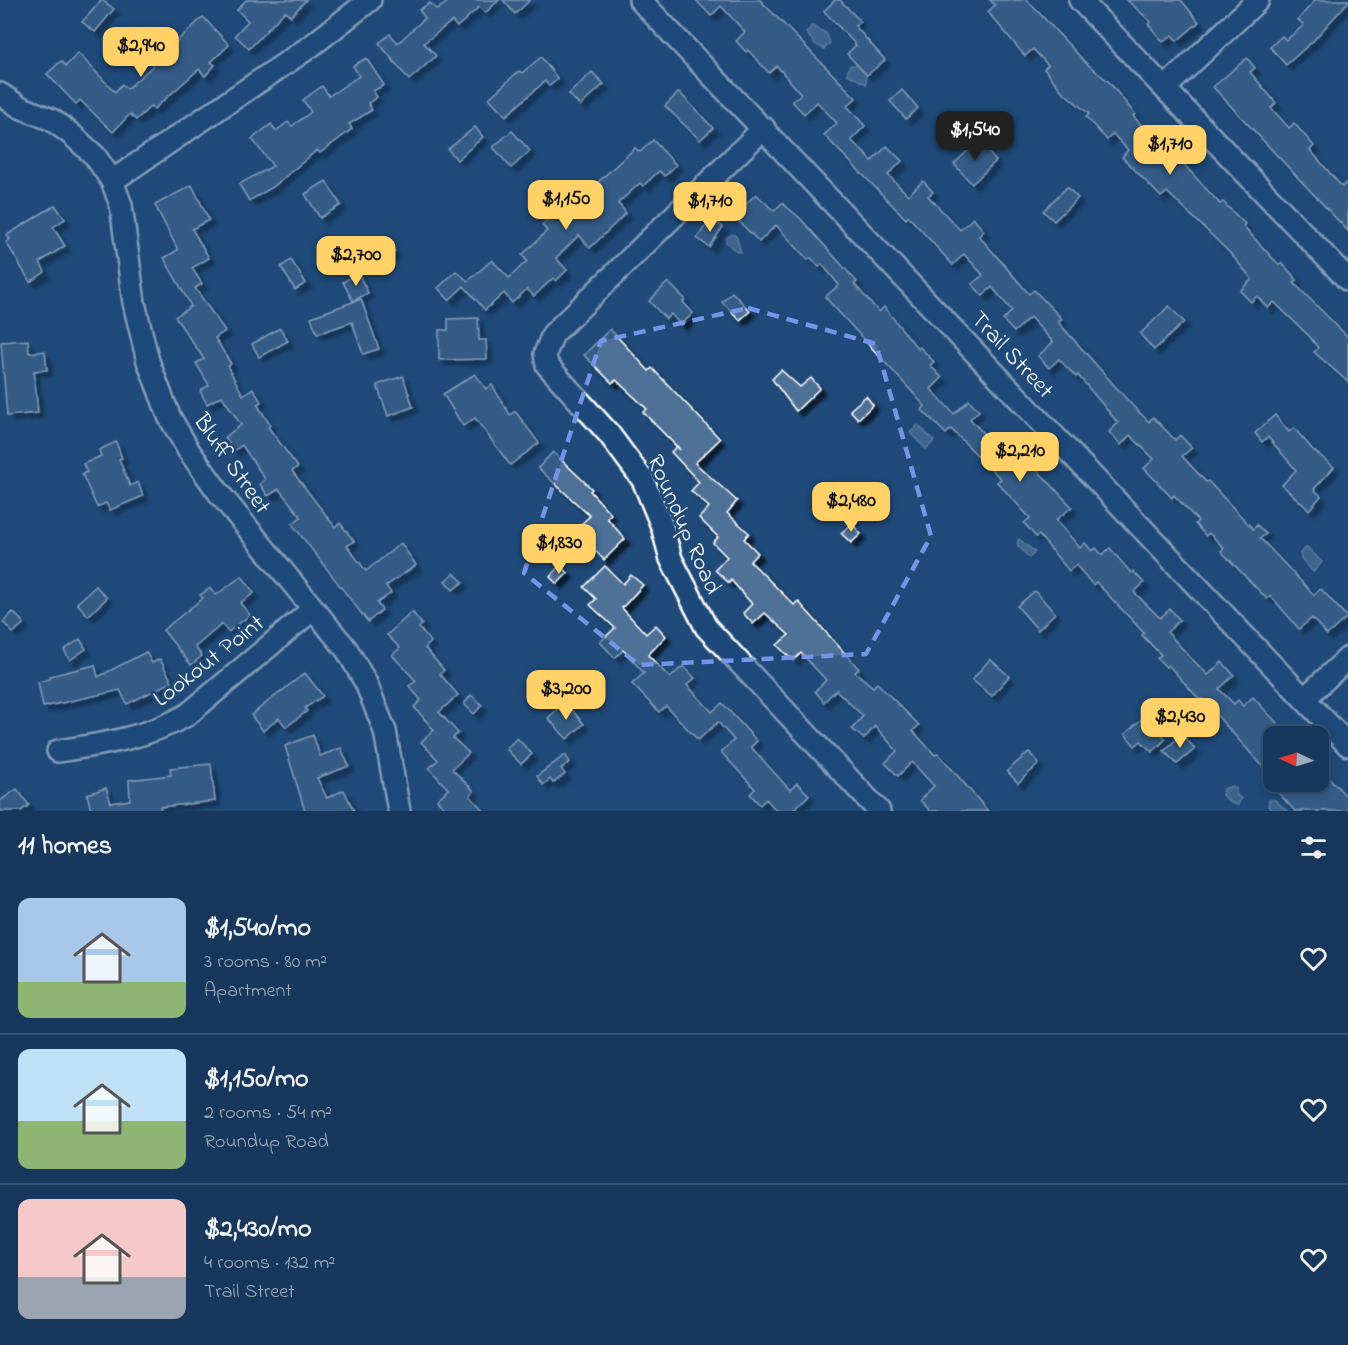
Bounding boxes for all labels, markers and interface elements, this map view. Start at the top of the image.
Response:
pin: $2,940 [92,27,190,78]
text: $2,940 [117,32,165,61]
pin: $1,540 [926,111,1024,162]
text: $1,540 [950,116,1000,145]
pin: $1,710 [1121,125,1219,176]
text: $1,710 [1147,130,1193,159]
pin: $1,150 [517,180,615,231]
pin: $1,710 [661,182,759,233]
text: $1,150 [542,185,590,214]
text: $1,710 [687,187,733,216]
pin: $2,700 [307,236,405,287]
text: $2,700 [331,241,382,270]
street label: Trail Street [961,304,1061,407]
street label: Bluff Street [183,406,279,522]
pin: $2,210 [971,432,1069,483]
text: $2,210 [995,437,1045,466]
street label: Roundup Road [636,450,729,601]
pin: $2,480 [802,482,900,533]
text: $2,480 [826,487,876,516]
pin: $1,830 [510,524,608,575]
text: $1,830 [536,529,582,558]
street label: Lookout Point [146,607,273,717]
pin: $3,200 [517,670,615,721]
text: $3,200 [540,675,592,704]
pin: $2,430 [1131,698,1229,749]
text: $2,430 [1155,703,1205,732]
north arrow [1263,726,1329,792]
map controls [1263,726,1329,792]
text: 11 homes [18,828,112,866]
icon: filters [1297,831,1330,864]
text: $1,540/mo [204,910,311,948]
icon: home [66,922,138,994]
icon: heart [1297,942,1330,975]
text: 3 rooms · 80 m² [204,948,327,977]
text: Apartment [204,977,292,1006]
text: $1,150/mo [204,1061,309,1099]
icon: home [66,1073,138,1145]
icon: heart [1297,1093,1330,1126]
text: 2 rooms · 54 m² [204,1099,332,1128]
text: Roundup Road [204,1128,329,1157]
text: $2,430/mo [204,1211,312,1249]
icon: home [66,1223,138,1295]
icon: heart [1297,1243,1330,1276]
text: 4 rooms · 132 m² [204,1249,335,1278]
text: Trail Street [204,1278,295,1307]

